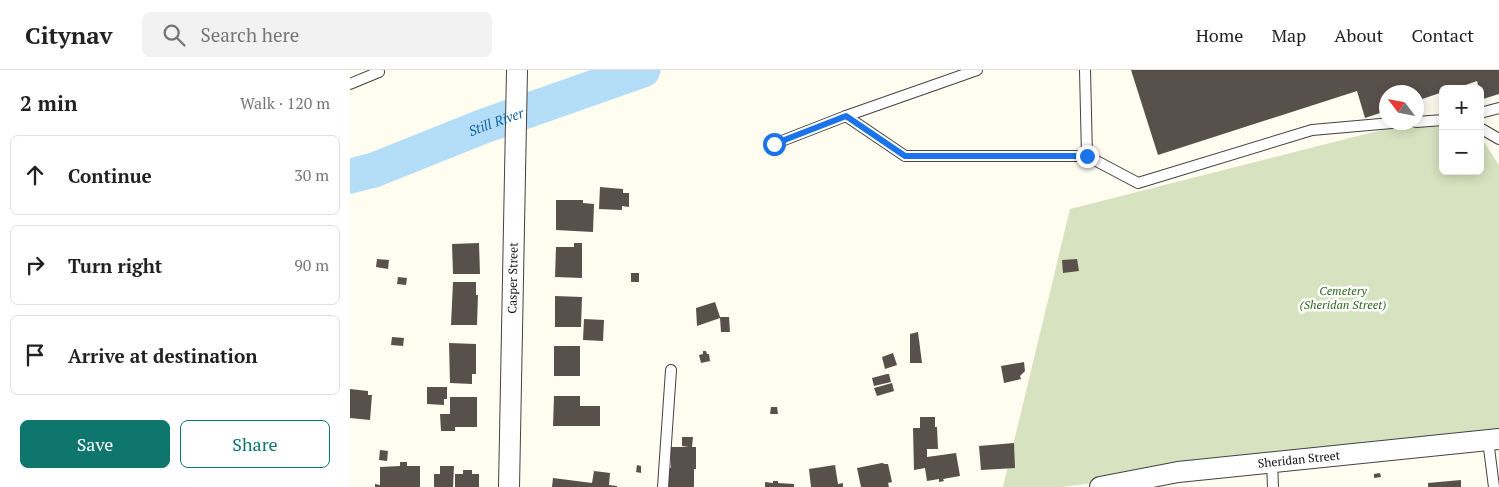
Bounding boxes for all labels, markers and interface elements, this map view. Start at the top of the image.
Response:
search box [142,12,492,57]
text: Citynav [25,19,112,51]
icon: search [160,21,188,49]
text: Search here [200,22,299,47]
text: Home [1196,23,1243,47]
text: Map [1271,23,1306,47]
text: About [1334,23,1383,47]
text: Contact [1411,23,1474,47]
north arrow [1379,85,1424,130]
map controls [1439,85,1484,175]
button: + [1439,85,1484,130]
text: 2 min [20,89,77,117]
text: Walk · 120 m [240,92,330,114]
water label: Still River [465,103,527,140]
button: − [1439,130,1484,175]
route start [763,133,786,156]
route end [1076,145,1099,168]
icon: ahead [21,161,49,189]
text: Continue [68,163,152,188]
text: 30 m [294,164,329,186]
street label: Casper Street [504,242,521,314]
icon: right [21,251,49,279]
text: Turn right [68,253,162,278]
text: 90 m [294,254,329,276]
park label: Cemetery (Sheridan Street) [1300,283,1386,312]
icon: arrive [21,341,49,369]
text: Arrive at destination [68,343,257,368]
button: Save [20,420,170,468]
button: Share [180,420,330,468]
street label: Sheridan Street [1257,447,1341,471]

